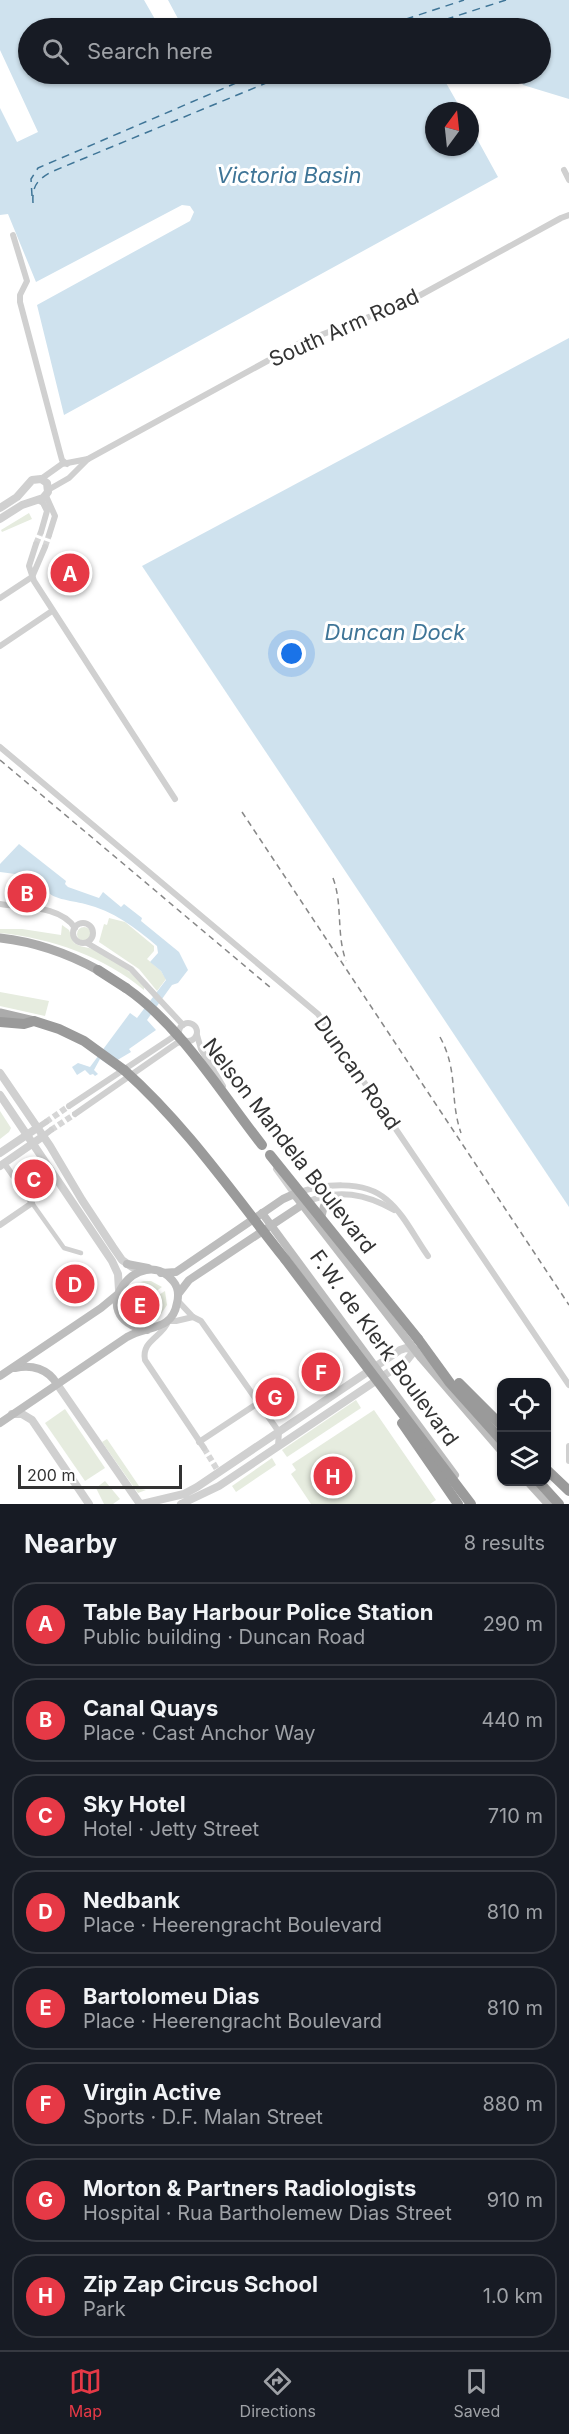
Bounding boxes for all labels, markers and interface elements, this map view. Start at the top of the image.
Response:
search box [18,18,551,84]
icon: search [39,35,72,68]
text: Search here [87,38,213,64]
north arrow [425,102,479,156]
water label: Victoria Basin [217,162,361,188]
street label: South Arm Road [265,283,423,372]
pin: A [50,550,90,596]
water label: Duncan Dock [325,619,466,645]
your location [277,639,306,668]
pin: B [8,870,46,916]
street label: Duncan Road [309,1011,406,1134]
street label: Nelson Mandela Boulevard [198,1033,381,1258]
pin: C [15,1156,54,1202]
street label: F.W. de Klerk Boulevard [304,1245,464,1451]
pin: D [56,1262,94,1306]
pin: E [120,1282,160,1328]
pin: F [302,1350,340,1394]
pin: G [256,1374,294,1420]
map controls [497,1378,551,1486]
button: locate [497,1378,551,1432]
button: layers [497,1432,551,1486]
pin: H [314,1454,352,1498]
scale bar [18,1462,182,1490]
text: 200 m [27,1465,75,1485]
text: Nearby [24,1528,117,1559]
text: 8 results [464,1531,545,1555]
text: Table Bay Harbour Police Station [83,1599,433,1625]
text: A [38,1612,53,1636]
text: 290 m [483,1612,543,1636]
text: Public building · Duncan Road [83,1625,365,1649]
text: Canal Quays [83,1695,218,1721]
text: B [39,1708,52,1732]
text: 440 m [481,1708,543,1732]
text: Place · Cast Anchor Way [83,1721,315,1745]
text: Sky Hotel [83,1791,186,1817]
text: C [38,1804,53,1828]
text: 710 m [488,1804,543,1828]
text: Hotel · Jetty Street [83,1817,259,1841]
text: Nedbank [83,1887,180,1913]
text: D [38,1900,53,1924]
text: 810 m [487,1900,543,1924]
text: Place · Heerengracht Boulevard [83,1913,382,1937]
text: Bartolomeu Dias [83,1983,260,2009]
text: E [39,1996,52,2020]
text: 810 m [487,1996,543,2020]
text: Place · Heerengracht Boulevard [83,2009,382,2033]
text: Virgin Active [83,2079,221,2105]
text: F [40,2092,51,2116]
text: 880 m [482,2092,543,2116]
text: Sports · D.F. Malan Street [83,2105,323,2129]
text: Morton & Partners Radiologists [83,2175,416,2201]
text: G [38,2188,53,2212]
text: 910 m [487,2188,543,2212]
text: Hospital · Rua Bartholemew Dias Street [83,2201,452,2225]
text: Zip Zap Circus School [83,2271,318,2297]
text: H [38,2284,53,2308]
text: 1.0 km [483,2284,543,2308]
text: Park [83,2297,126,2321]
tab: Map [69,2365,102,2421]
tab: Directions [240,2365,316,2421]
tab: Saved [453,2365,500,2421]

